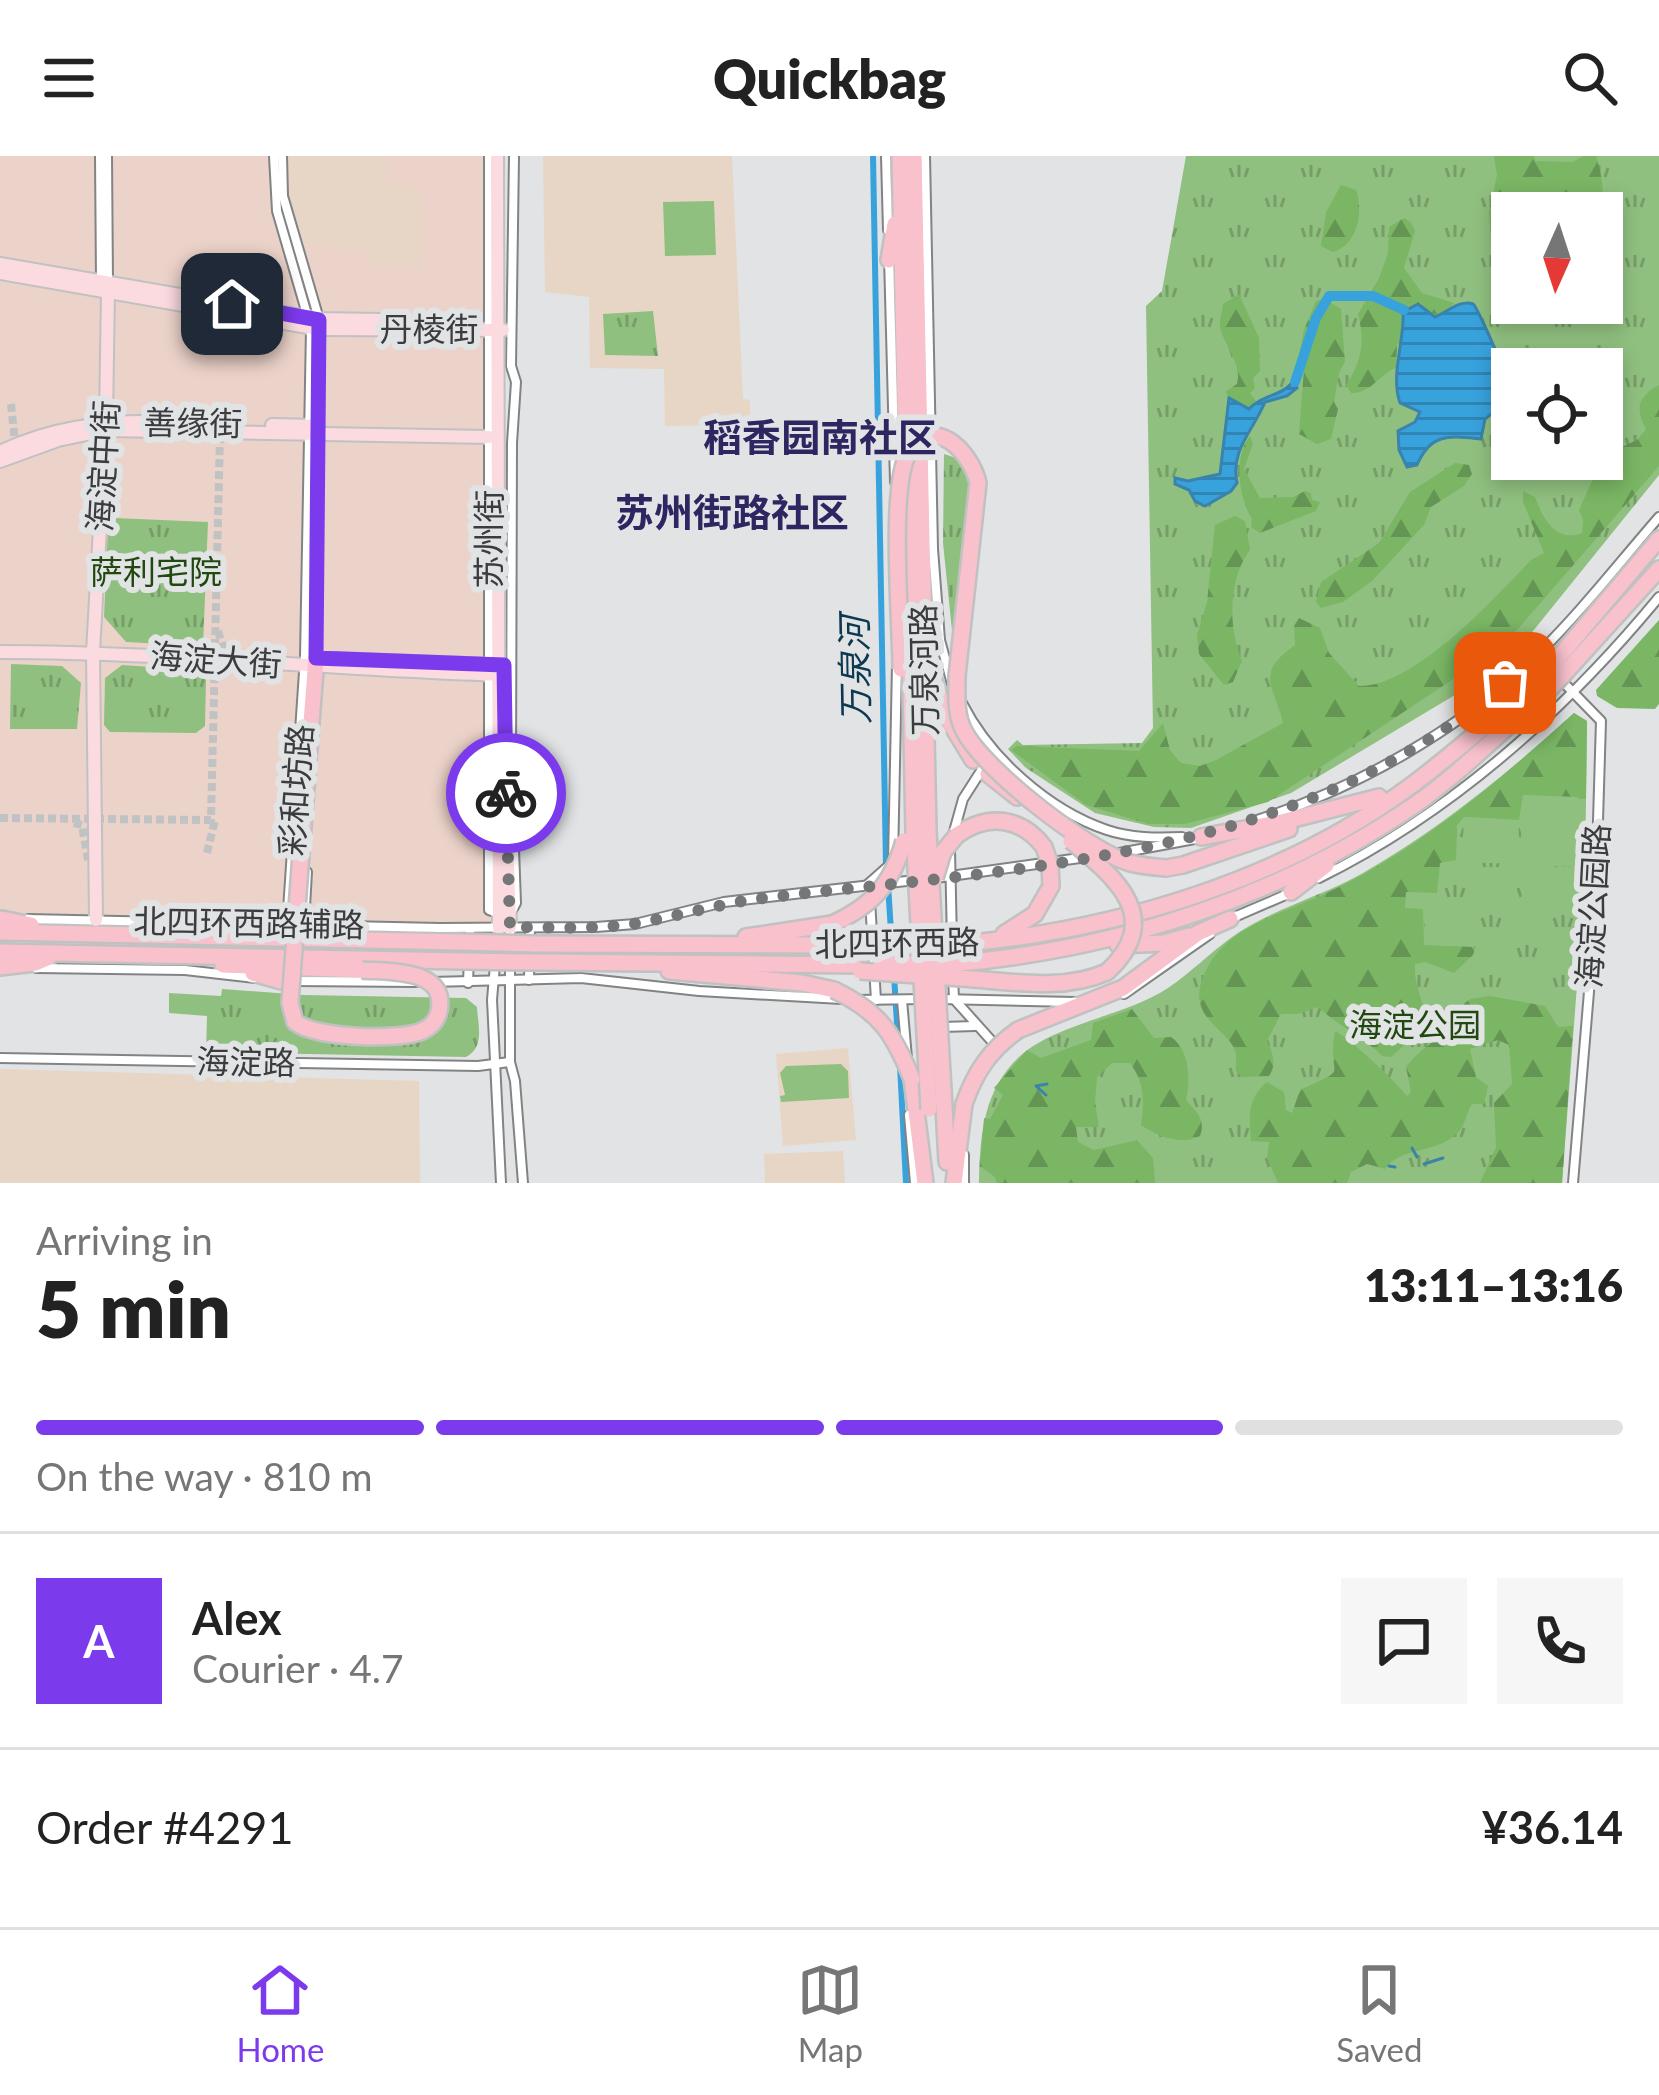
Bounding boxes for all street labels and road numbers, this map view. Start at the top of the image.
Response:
street label: 丹棱街 [380,308,479,348]
street label: 海淀中街 [79,399,125,533]
street label: 善缘街 [143,401,243,443]
street label: 苏州街 [468,490,508,589]
street label: 万泉河路 [902,604,944,736]
street label: 海淀大街 [149,634,283,684]
street label: 彩和坊路 [270,723,320,857]
street label: 海淀公园路 [1568,823,1616,989]
street label: 北四环西路辅路 [133,900,365,944]
street label: 北四环西路 [814,921,980,963]
street label: 海淀路 [196,1040,296,1082]

